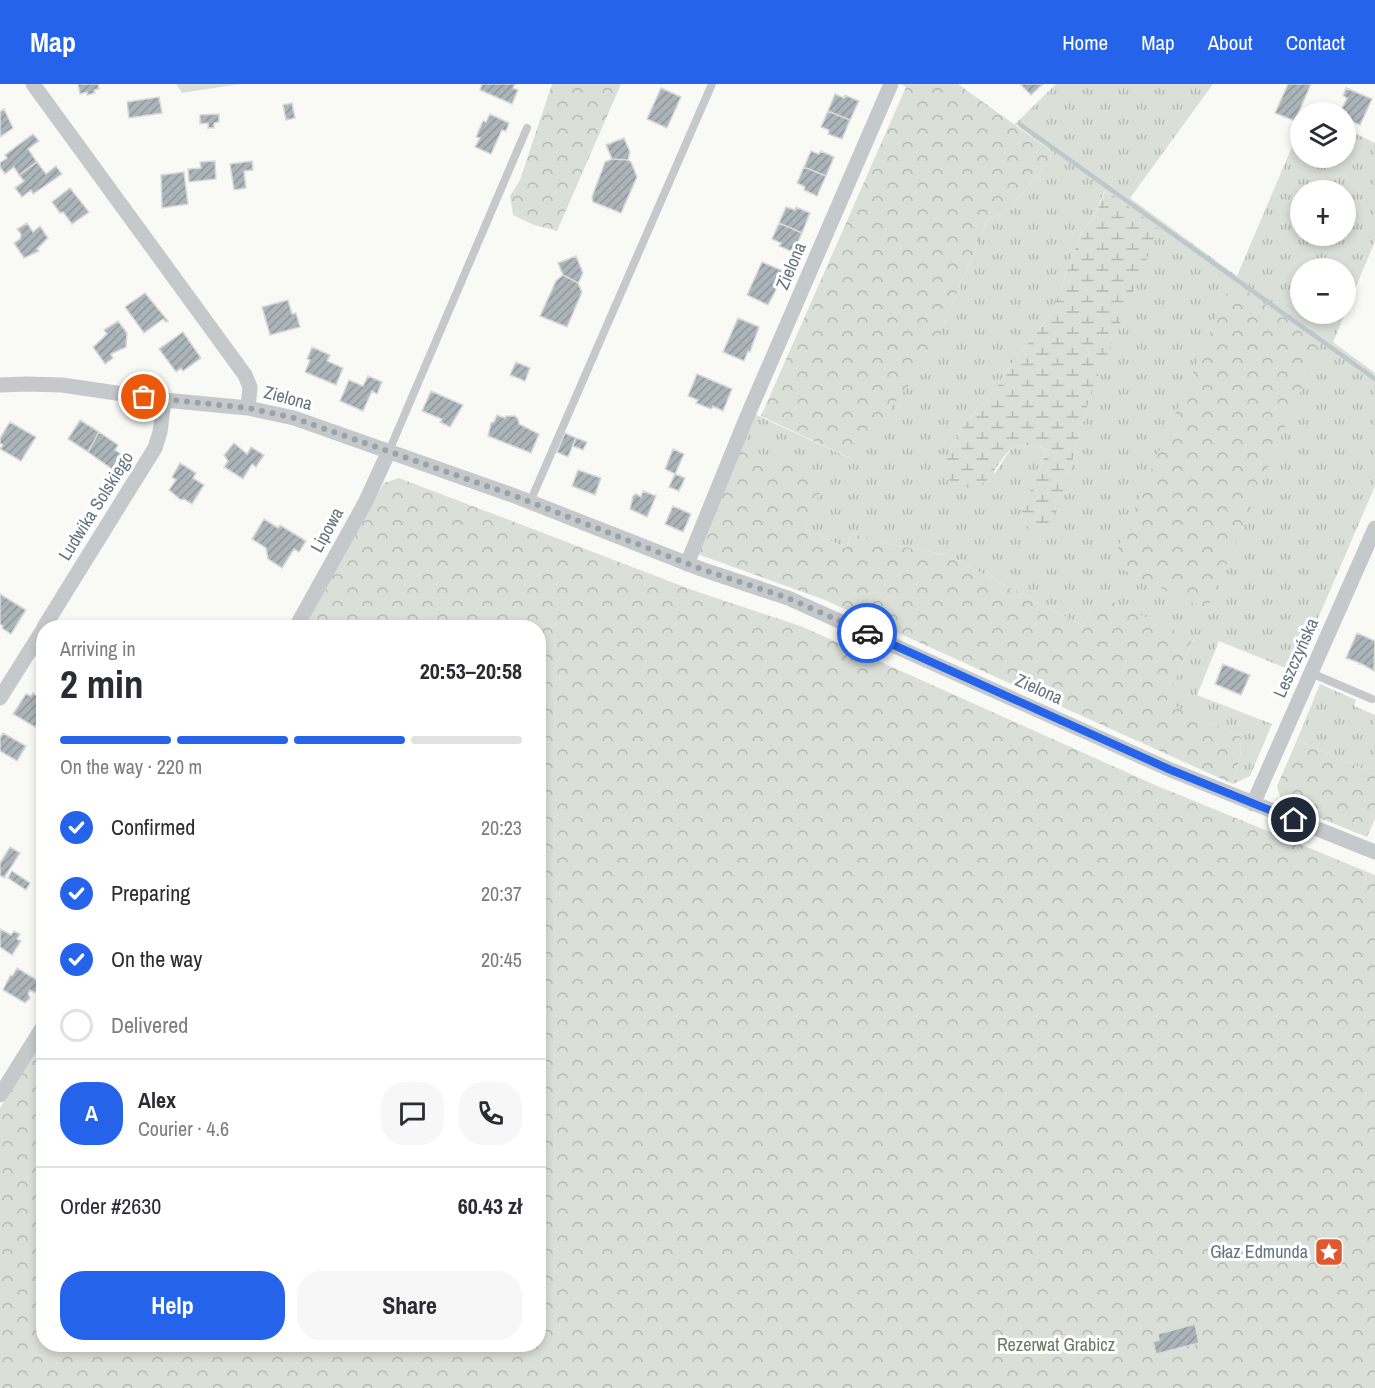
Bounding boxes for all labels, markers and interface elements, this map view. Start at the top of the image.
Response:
text: Map [30,23,76,61]
text: Home [1062,28,1108,57]
text: Map [1141,28,1175,57]
text: About [1208,28,1253,57]
text: Contact [1286,28,1345,57]
map controls [1290,102,1356,324]
button: layers [1290,102,1356,168]
button: + [1290,180,1356,246]
street label: Zielona [769,238,812,293]
button: − [1290,258,1356,324]
pin [118,371,169,422]
street label: Zielona [261,379,315,416]
icon: bag [127,380,160,413]
street label: Ludwika Solskiego [52,447,139,565]
street label: Lipowa [304,503,349,557]
courier [837,603,897,663]
street label: Leszczyńska [1267,614,1324,701]
icon: car [851,617,884,650]
text: Arriving in [60,635,136,662]
text: 20:53–20:58 [420,656,522,686]
text: 2 min [60,658,144,710]
street label: Zielona [1012,667,1067,710]
text: On the way · 220 m [60,753,202,780]
pin [1268,794,1319,845]
icon: home [1277,803,1310,836]
icon: check [60,811,93,844]
text: Confirmed [111,812,195,842]
text: 20:23 [481,814,522,841]
icon: check [60,877,93,910]
text: Preparing [111,878,190,908]
text: 20:37 [481,880,522,907]
icon: check [60,943,93,976]
text: On the way [111,944,202,974]
text: 20:45 [481,946,522,973]
text: Delivered [111,1010,188,1040]
button: chat [381,1082,444,1145]
button: phone [459,1082,522,1145]
text: Alex [138,1085,176,1115]
text: A [85,1098,98,1128]
text: Courier · 4.6 [138,1115,229,1142]
text: Order #2630 [60,1191,161,1221]
text: 60.43 zł [458,1191,522,1221]
place icon: Głaz Edmunda [1313,1236,1345,1268]
place label: Głaz Edmunda [1210,1239,1308,1264]
button: Help [60,1271,285,1340]
button: Share [297,1271,522,1340]
park label: Rezerwat Grabicz [997,1332,1115,1357]

